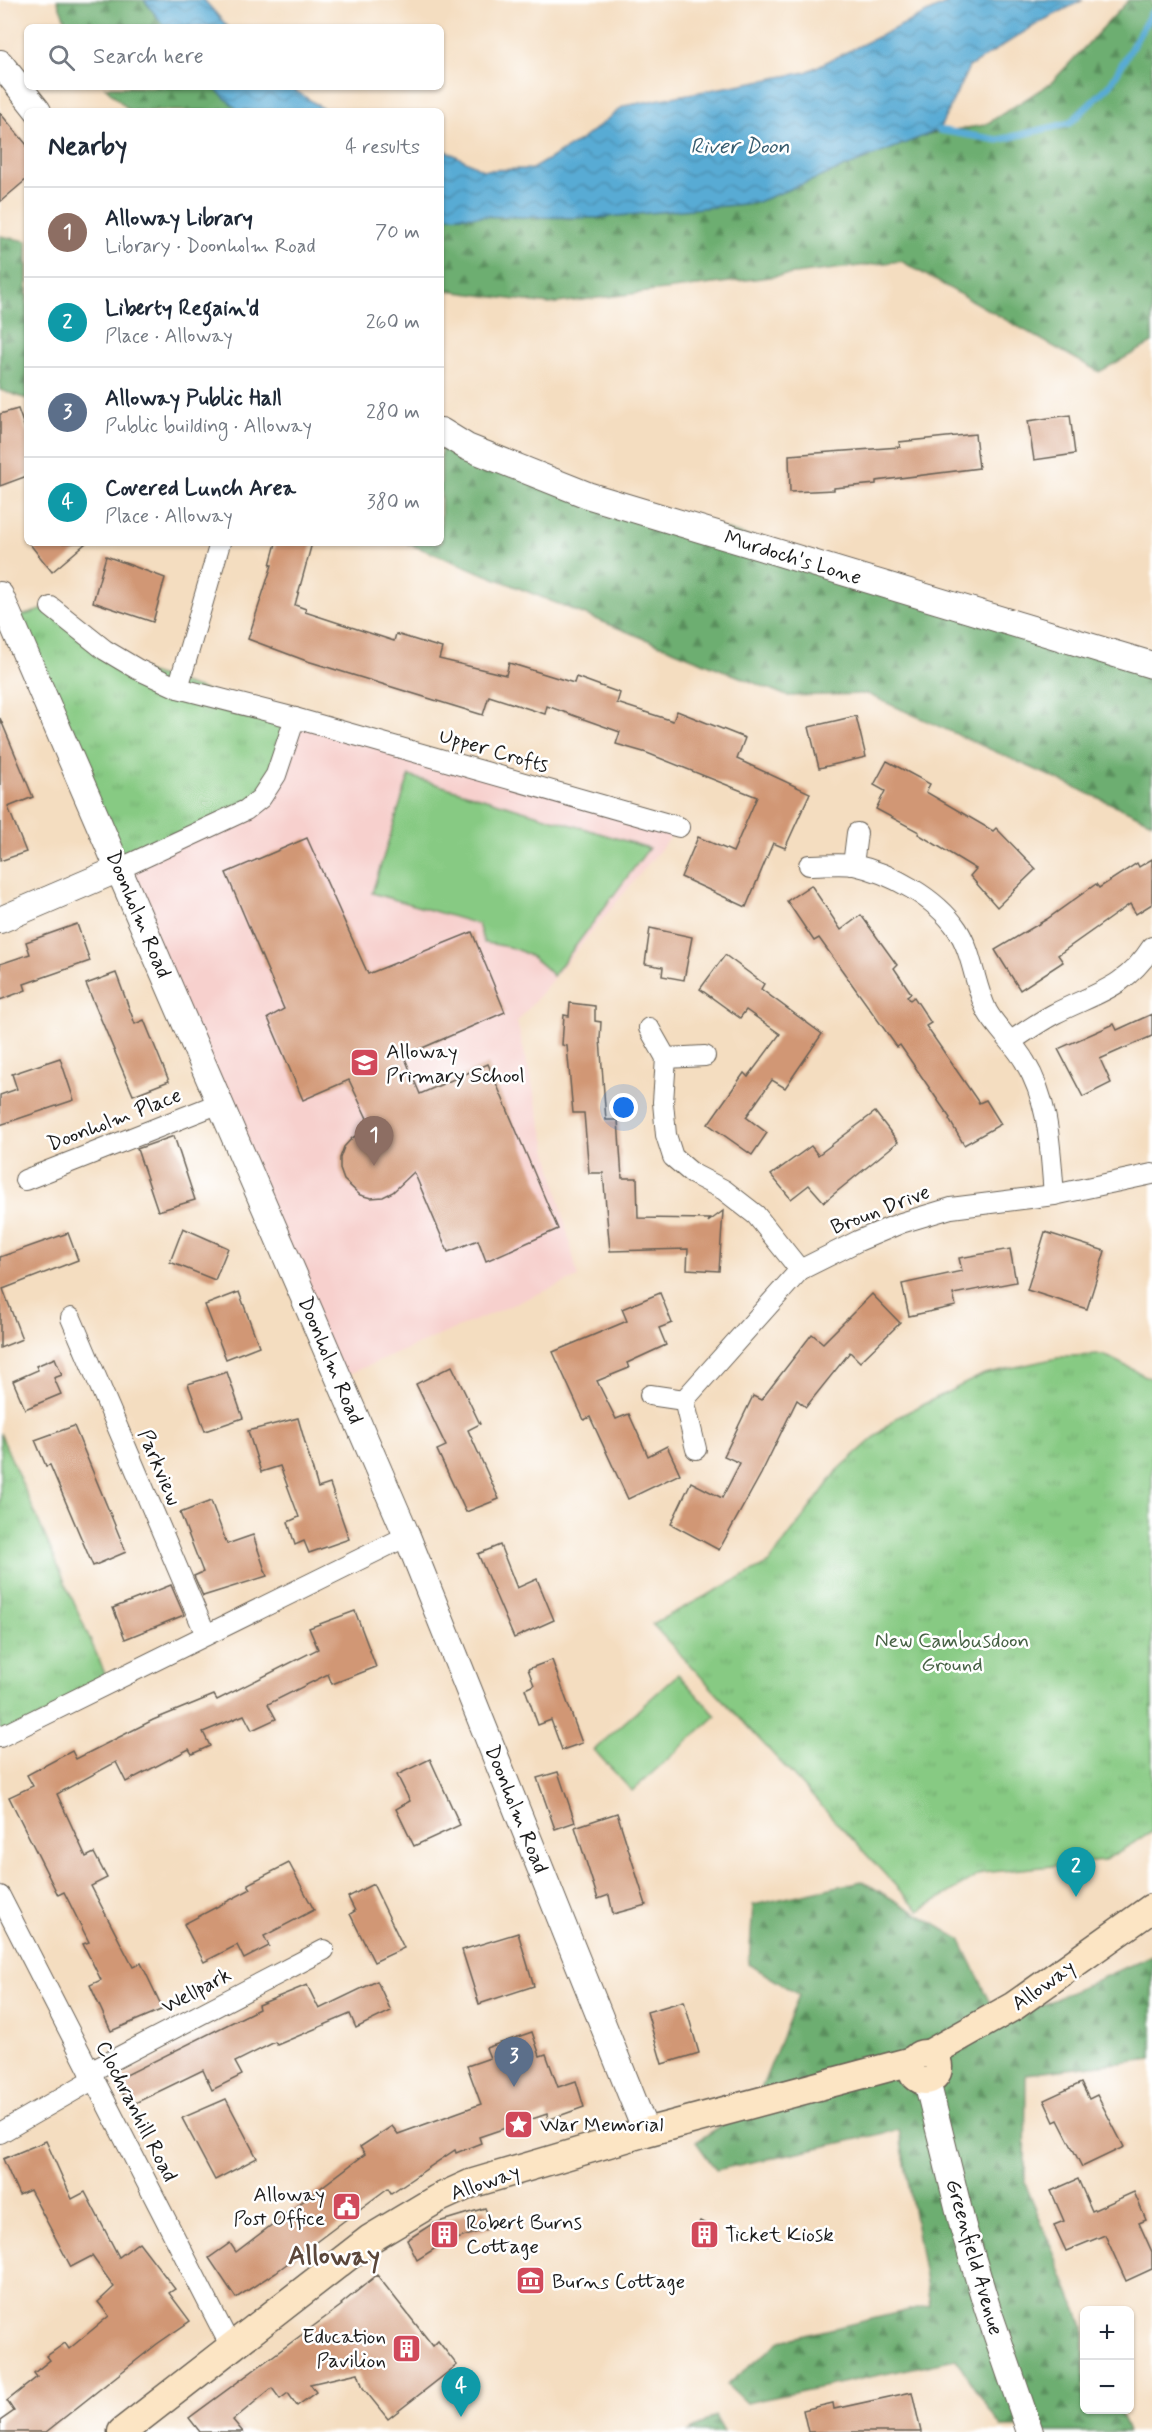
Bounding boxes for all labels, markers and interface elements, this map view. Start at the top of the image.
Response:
search box [24,24,444,90]
icon: search [45,41,78,74]
text: Search here [93,43,204,71]
text: Nearby [48,130,127,164]
water label: River Doon [690,133,790,161]
text: 4 results [345,134,420,161]
text: Alloway Library [105,205,253,233]
text: 1 [63,219,72,246]
text: 70 m [375,219,420,246]
text: Library · Doonholm Road [105,233,316,260]
text: Liberty Regain'd [105,295,259,323]
text: 2 [63,309,72,336]
text: 260 m [366,309,420,336]
text: Place · Alloway [105,323,233,350]
text: Alloway Public Hall [105,385,282,413]
text: 3 [63,399,72,426]
text: 280 m [366,399,420,426]
text: Public building · Alloway [105,413,312,440]
text: Covered Lunch Area [105,475,296,503]
text: 4 [62,489,73,516]
text: 380 m [367,489,420,516]
text: Place · Alloway [105,503,233,530]
street label: Murdoch's Lone [721,524,865,592]
street label: Upper Crofts [436,722,552,780]
street label: Doonholm Road [99,846,178,982]
place label: Alloway Primary School [386,1038,525,1090]
school or university icon: Alloway Primary School [349,1047,381,1079]
street label: Doonholm Place [43,1082,185,1158]
your location [609,1093,638,1122]
pin: 1 [354,1116,394,1166]
street label: Broun Drive [827,1178,934,1242]
street label: Doonholm Road [291,1292,370,1428]
street label: Parkview [131,1425,188,1510]
park label: New Cambusdoon Ground [875,1627,1029,1679]
street label: Doonholm Road [478,1741,555,1878]
pin: 2 [1056,1848,1096,1897]
street label: Alloway [1006,1954,1081,2018]
street label: Wellpark [157,1961,236,2021]
street label: Clochranhill Road [88,2036,184,2187]
pin: 3 [494,2038,534,2087]
place icon: War Memorial [503,2108,535,2140]
place label: War Memorial [540,2111,664,2139]
street label: Alloway [447,2158,524,2208]
street label: Greenfield Avenue [938,2176,1010,2339]
place label: Alloway Post Office [233,2181,325,2233]
public building icon: Alloway Post Office [330,2190,362,2222]
place label: Robert Burns Cottage [466,2209,582,2261]
building icon: Robert Burns Cottage [429,2218,461,2250]
building icon: Ticket Kiosk [688,2218,720,2250]
place label: Ticket Kiosk [725,2221,834,2249]
district label: Alloway [288,2239,380,2274]
museum icon: Burns Cottage [515,2265,547,2297]
place label: Burns Cottage [552,2268,685,2296]
map controls [1080,2306,1134,2414]
button: + [1080,2306,1134,2360]
place label: Education Pavilion [302,2323,386,2375]
building icon: Education Pavilion [391,2332,423,2364]
button: − [1080,2360,1134,2414]
pin: 4 [442,2368,480,2417]

